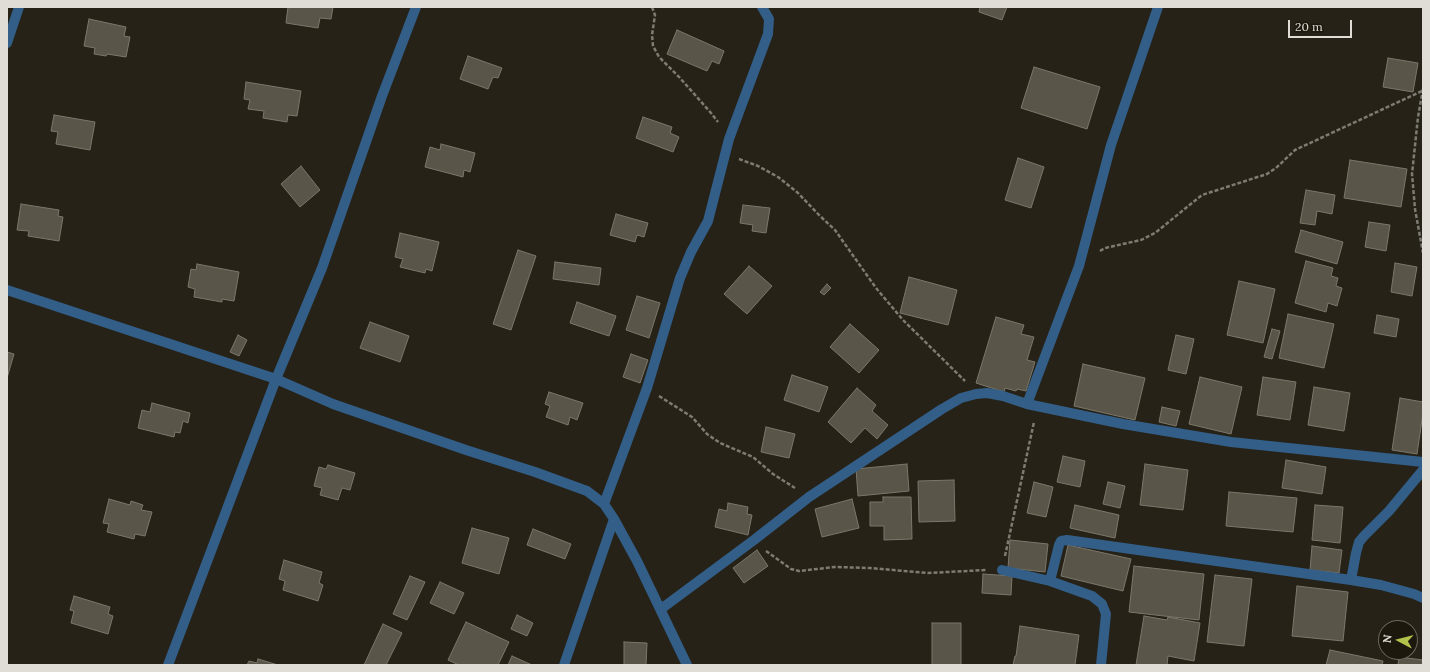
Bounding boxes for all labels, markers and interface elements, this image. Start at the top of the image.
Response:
scale bar [1290,12,1354,38]
text: 20 m [1295,19,1323,34]
north arrow [1378,620,1418,660]
text: N [1380,634,1395,644]

